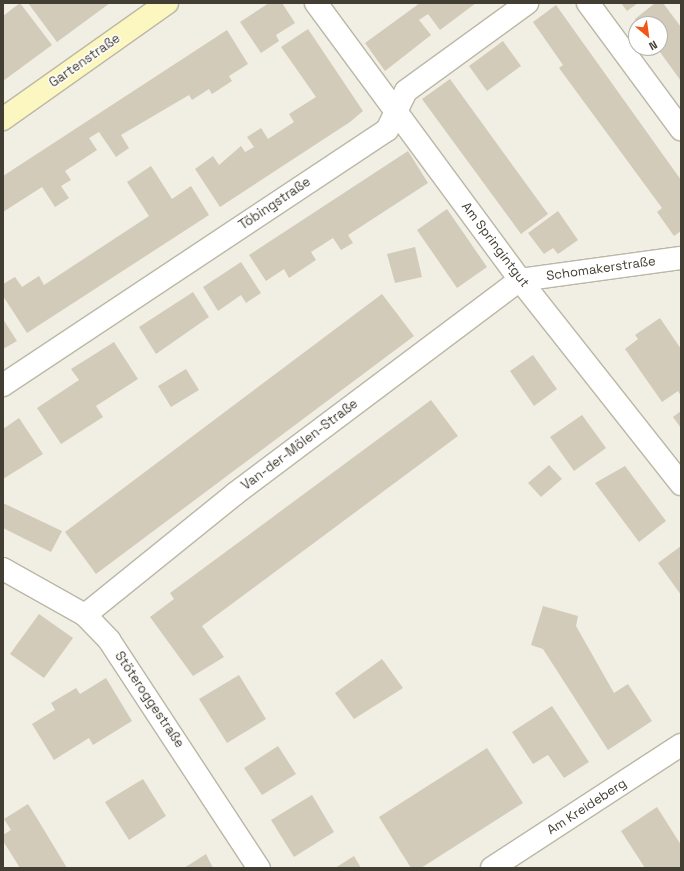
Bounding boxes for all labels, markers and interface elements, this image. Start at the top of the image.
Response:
north arrow [628,16,668,56]
street label: Gartenstraße [47,31,123,91]
text: N [647,38,660,54]
street label: Töbingstraße [236,174,314,234]
street label: Am Springintgut [458,199,532,291]
street label: Schomakerstraße [545,254,657,284]
street label: Van-der-Mölen-Straße [239,396,361,494]
street label: Stöteroggestraße [111,649,187,751]
street label: Am Kreideberg [544,776,630,838]

